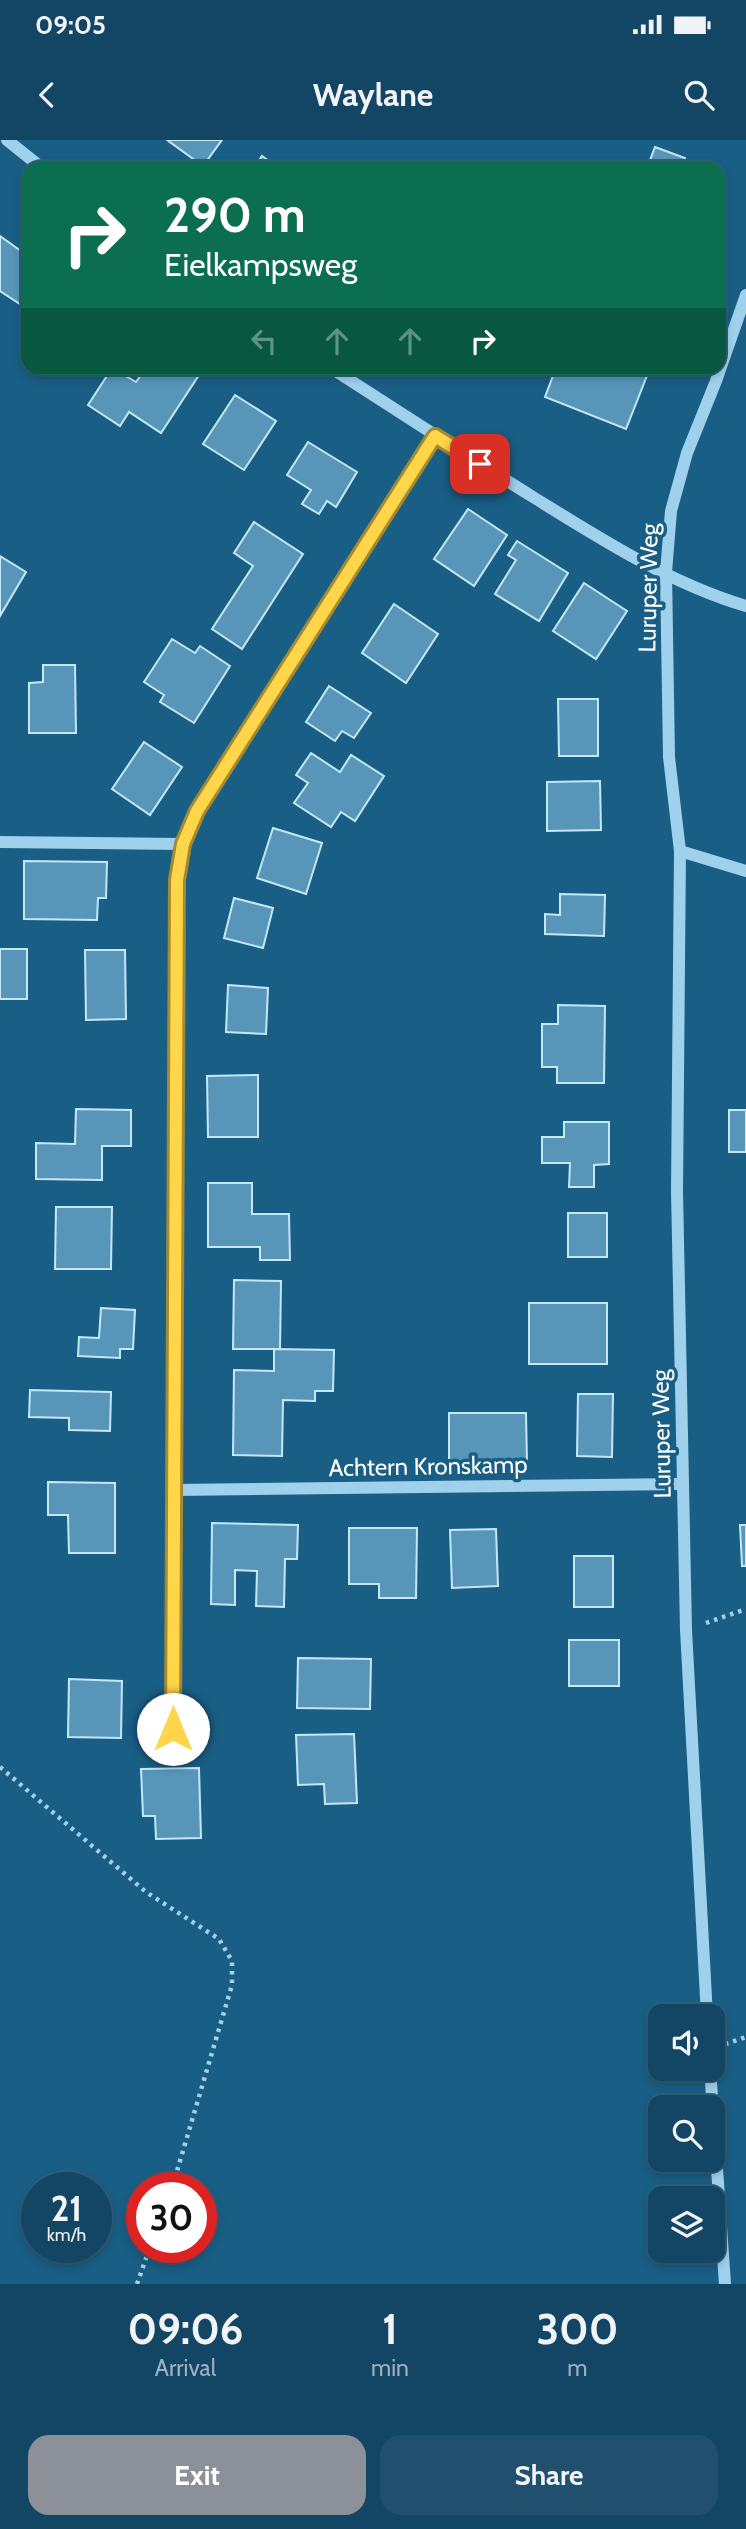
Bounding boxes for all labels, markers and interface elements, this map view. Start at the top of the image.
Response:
text: 09:05 [35,9,106,41]
text: Waylane [313,75,433,114]
icon: back [28,76,66,114]
icon: search [680,76,718,114]
text: 290 m [164,185,306,244]
icon: right [49,189,140,280]
text: Eielkampsweg [164,245,357,284]
icon: left [245,322,283,360]
icon: ahead [318,322,356,360]
icon: ahead [391,322,429,360]
icon: right [464,322,502,360]
pin [450,434,510,494]
icon: arrive [461,445,499,483]
street label: Luruper Weg [632,522,664,653]
street label: Luruper Weg [645,1368,677,1499]
street label: Achtern Kronskamp [328,1450,528,1482]
position arrow [136,1692,210,1766]
map controls [648,2004,725,2263]
button: sound [648,2004,725,2081]
button: search [648,2095,725,2172]
speed limit sign: 30 [126,2172,217,2263]
button: layers [648,2186,725,2263]
text: 21 [51,2187,82,2230]
text: km/h [47,2224,86,2246]
text: 09:06 [128,2303,243,2355]
text: 1 [382,2303,398,2355]
text: 300 [536,2303,618,2355]
text: Arrival [155,2354,216,2382]
text: min [371,2354,409,2382]
text: m [567,2354,588,2382]
button: Exit [28,2435,366,2515]
button: Share [380,2435,718,2515]

